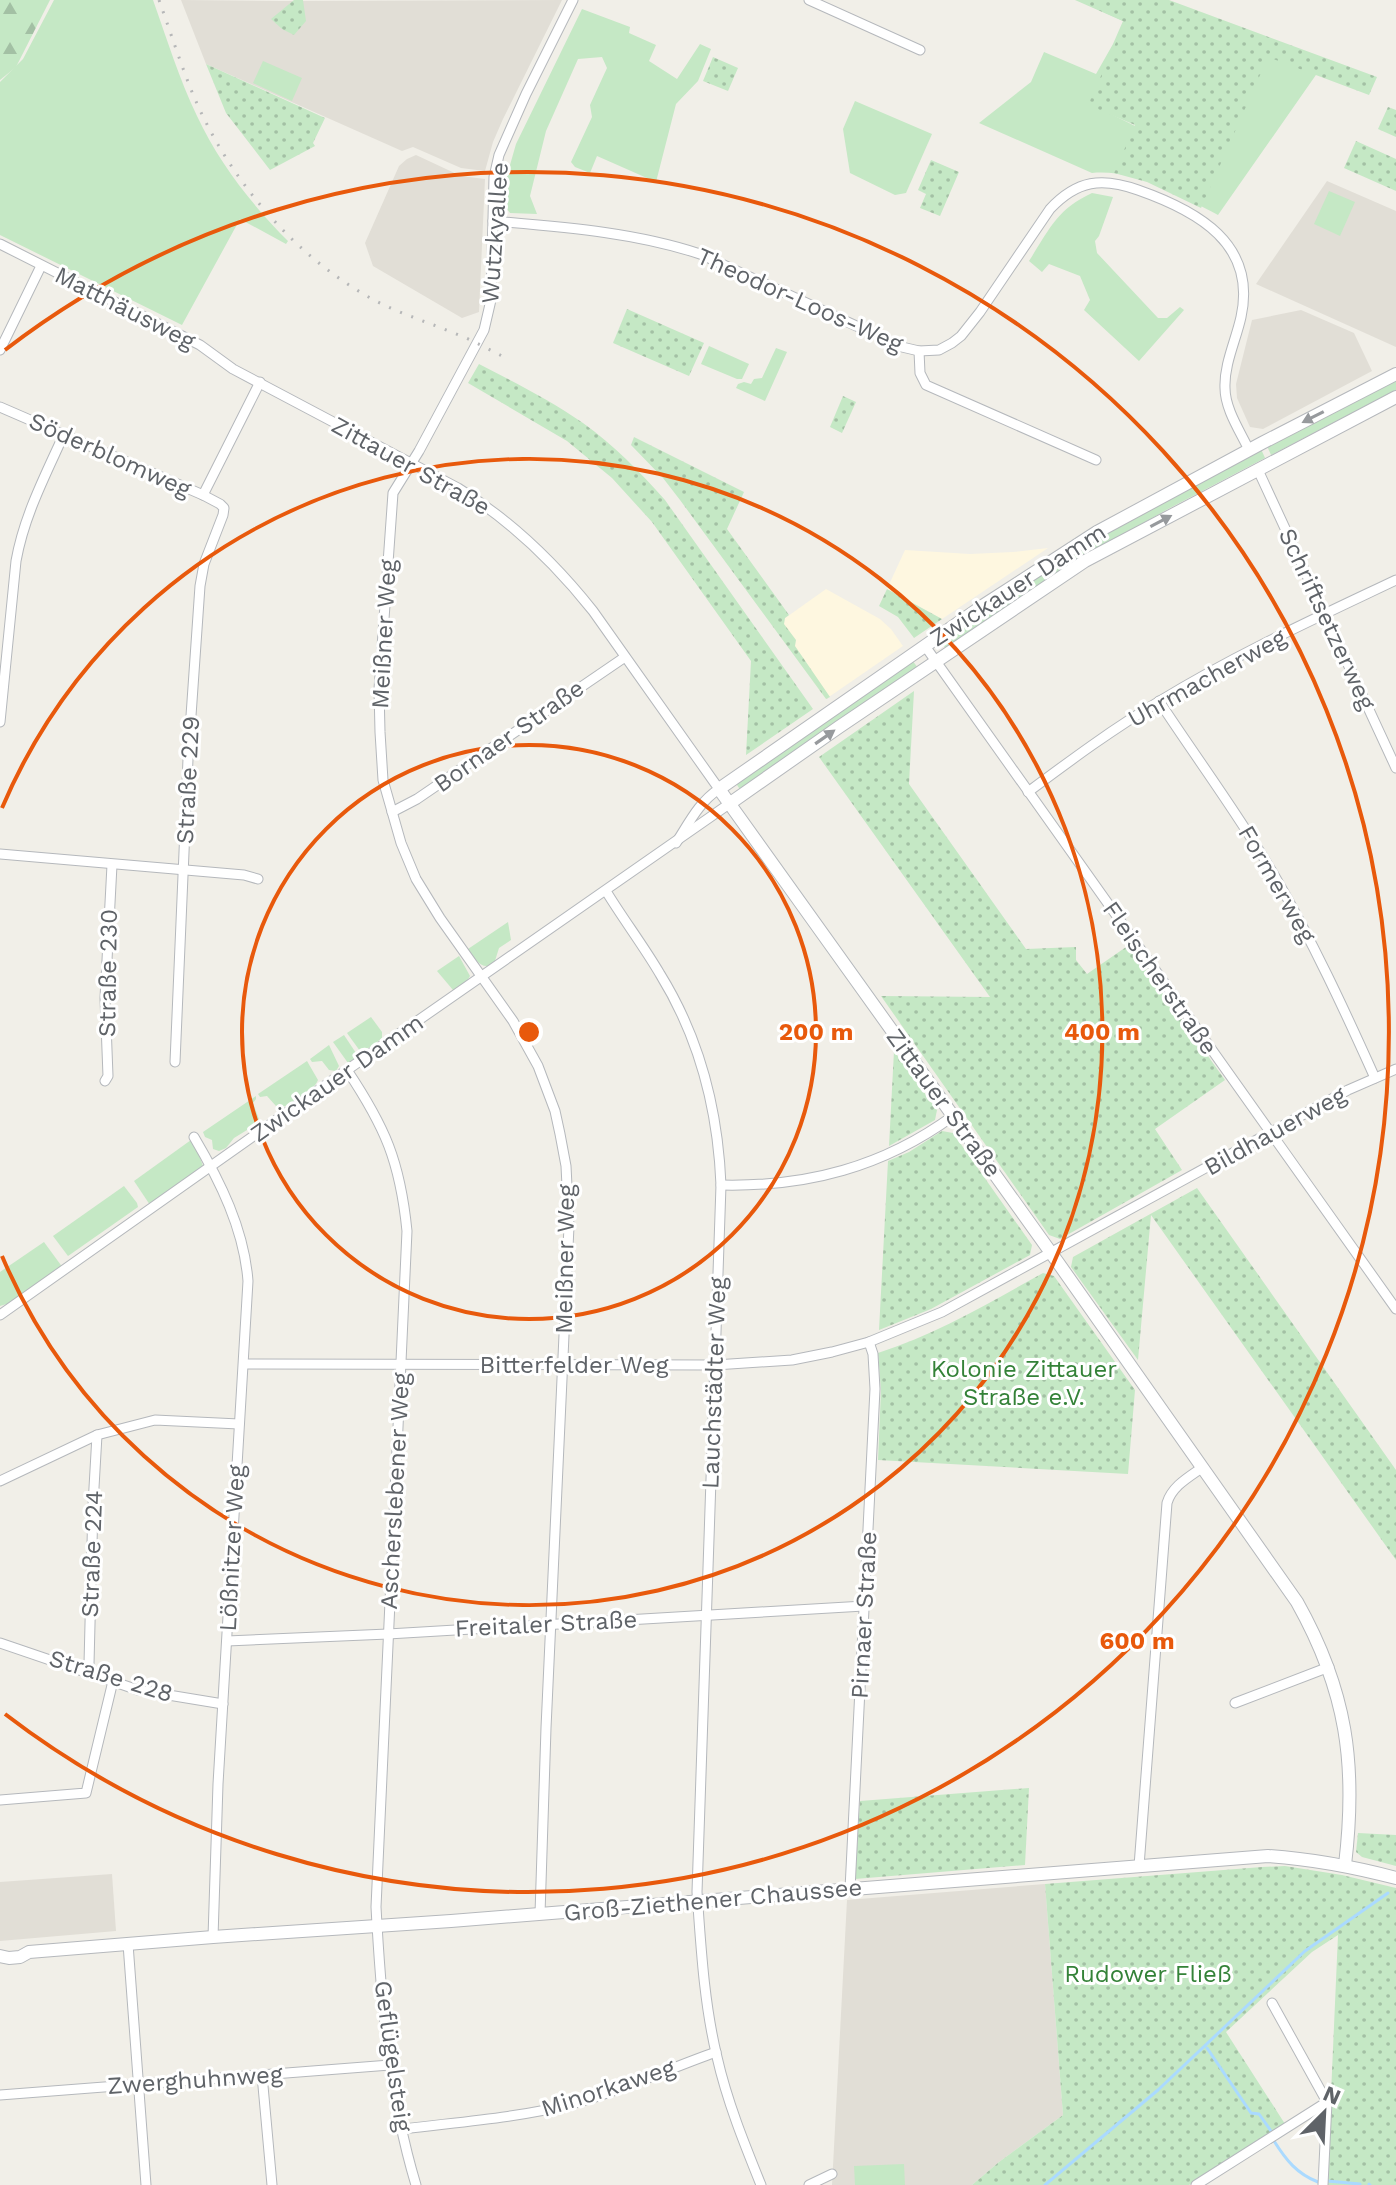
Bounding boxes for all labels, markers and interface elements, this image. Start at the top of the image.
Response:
street label: Wutzkyallee [476,161,514,305]
street label: Theodor-Loos-Weg [693,242,908,358]
street label: Matthäusweg [50,261,200,355]
street label: Söderblomweg [25,407,195,503]
one-way arrow [1301,410,1324,423]
street label: Zittauer Straße [327,411,495,521]
one-way arrow [1150,514,1173,527]
street label: Zwickauer Damm [925,518,1111,652]
street label: Schriftsetzerweg [1273,524,1381,714]
street label: Meißner Weg [366,558,402,710]
street label: Uhrmacherweg [1123,623,1291,733]
street label: Bornaer Straße [429,674,589,798]
street label: Straße 229 [171,715,205,845]
one-way arrow [815,730,836,745]
street label: Formerweg [1232,821,1322,948]
street label: Fleischerstraße [1097,896,1223,1060]
street label: Straße 230 [93,909,123,1037]
street label: Zwickauer Damm [245,1008,429,1148]
centre of rings [515,1018,543,1046]
text: 200 m [779,1018,853,1046]
text: 400 m [1064,1018,1140,1046]
street label: Zittauer Straße [881,1023,1007,1183]
street label: Bildhauerweg [1199,1080,1351,1181]
street label: Meißner Weg [550,1184,580,1334]
street label: Lauchstädter Weg [696,1276,732,1489]
street label: Bitterfelder Weg [479,1351,669,1379]
park label: Kolonie Zittauer Straße e.V. [931,1355,1117,1411]
street label: Ascherslebener Weg [375,1372,415,1610]
street label: Lößnitzer Weg [214,1464,250,1632]
street label: Straße 224 [76,1490,108,1618]
street label: Pirnaer Straße [846,1531,882,1699]
street label: Freitaler Straße [454,1605,638,1643]
text: 600 m [1099,1627,1175,1655]
street label: Straße 228 [46,1644,176,1708]
street label: Groß-Ziethener Chaussee [563,1873,863,1927]
park label: Rudower Fließ [1064,1960,1232,1988]
street label: Geflügelsteig [369,1979,417,2134]
street label: Minorkaweg [538,2053,679,2123]
street label: Zwerghuhnweg [106,2060,284,2100]
north arrow [1284,2073,1364,2153]
text: N [1319,2080,1344,2110]

